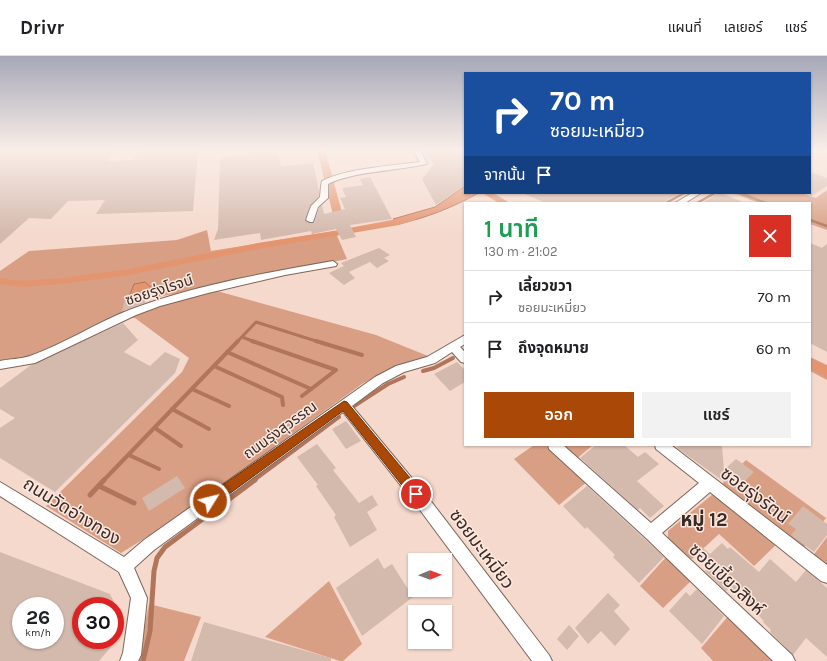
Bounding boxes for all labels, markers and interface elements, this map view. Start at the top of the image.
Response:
text: Drivr [20,17,64,39]
text: แผนที่ [668,19,702,36]
text: เลเยอร์ [724,19,763,36]
text: แชร์ [785,19,807,36]
text: 70 m [550,84,615,117]
icon: right [484,88,536,140]
text: ซอยมะเหมี่ยว [550,120,645,142]
icon: arrive [533,164,555,186]
text: จากนั้น [484,166,525,184]
text: 1 นาที [484,215,539,243]
button: close [749,215,791,257]
text: 130 m · 21:02 [484,244,558,259]
street label: ซอยรุ่งโรจน์ [123,271,195,309]
text: เลี้ยวขวา [518,277,572,295]
icon: right [484,286,506,308]
text: 70 m [757,288,791,306]
text: ซอยมะเหมี่ยว [518,300,586,315]
icon: arrive [484,338,506,360]
text: ถึงจุดหมาย [518,339,589,357]
text: 60 m [756,340,791,358]
button: ออก [484,392,634,438]
button: แชร์ [642,392,791,438]
street label: ถนนรุ่งสุวรรณ [240,397,320,463]
street label: ซอยรุ่งรัตน์ [716,462,794,528]
street label: ถนนวัดอ่างทอง [19,472,125,550]
pin [399,477,433,511]
position arrow [189,480,231,522]
icon: arrive [405,483,427,505]
street label: ซอยมะเหมี่ยว [445,503,521,593]
district label: หมู่ 12 [680,509,728,531]
street label: ซอยเขี้ยวสิงห์ [684,537,771,620]
north arrow [408,553,452,597]
map controls [408,553,452,649]
speed limit sign: 30 [72,597,124,649]
button: search [408,605,452,649]
text: 26 [26,606,50,629]
text: km/h [25,627,51,639]

